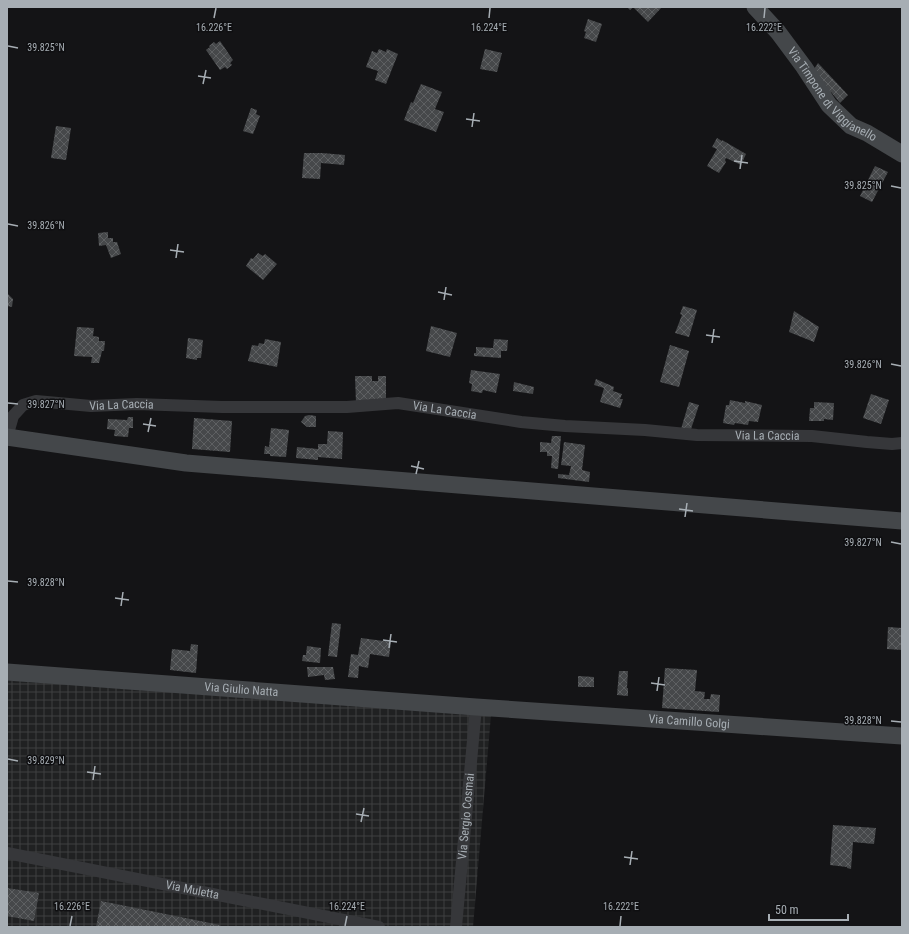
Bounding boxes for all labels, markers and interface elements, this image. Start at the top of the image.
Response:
text: 16.226°E [196,22,232,33]
text: 16.224°E [471,22,507,33]
text: 16.222°E [746,22,782,33]
text: 39.825°N [27,42,65,53]
street label: Via Timpone di Viggianello [785,45,879,144]
text: 39.825°N [844,180,882,191]
text: 39.826°N [27,220,65,231]
text: 39.826°N [844,359,882,370]
street label: Via La Caccia [89,397,154,413]
street label: Via La Caccia [412,398,478,422]
text: 39.827°N [27,399,65,410]
street label: Via La Caccia [735,428,800,443]
text: 39.827°N [844,537,882,548]
text: 39.828°N [27,577,65,588]
street label: Via Giulio Natta [204,680,279,699]
street label: Via Camillo Golgi [648,712,730,731]
text: 39.828°N [844,715,882,726]
text: 39.829°N [27,755,65,766]
street label: Via Sergio Cosmai [455,773,477,860]
street label: Via Muletta [164,878,221,902]
scale bar [769,896,848,922]
text: 16.226°E [54,901,90,912]
text: 16.224°E [329,901,365,912]
text: 16.222°E [603,901,639,912]
text: 50 m [775,903,799,917]

